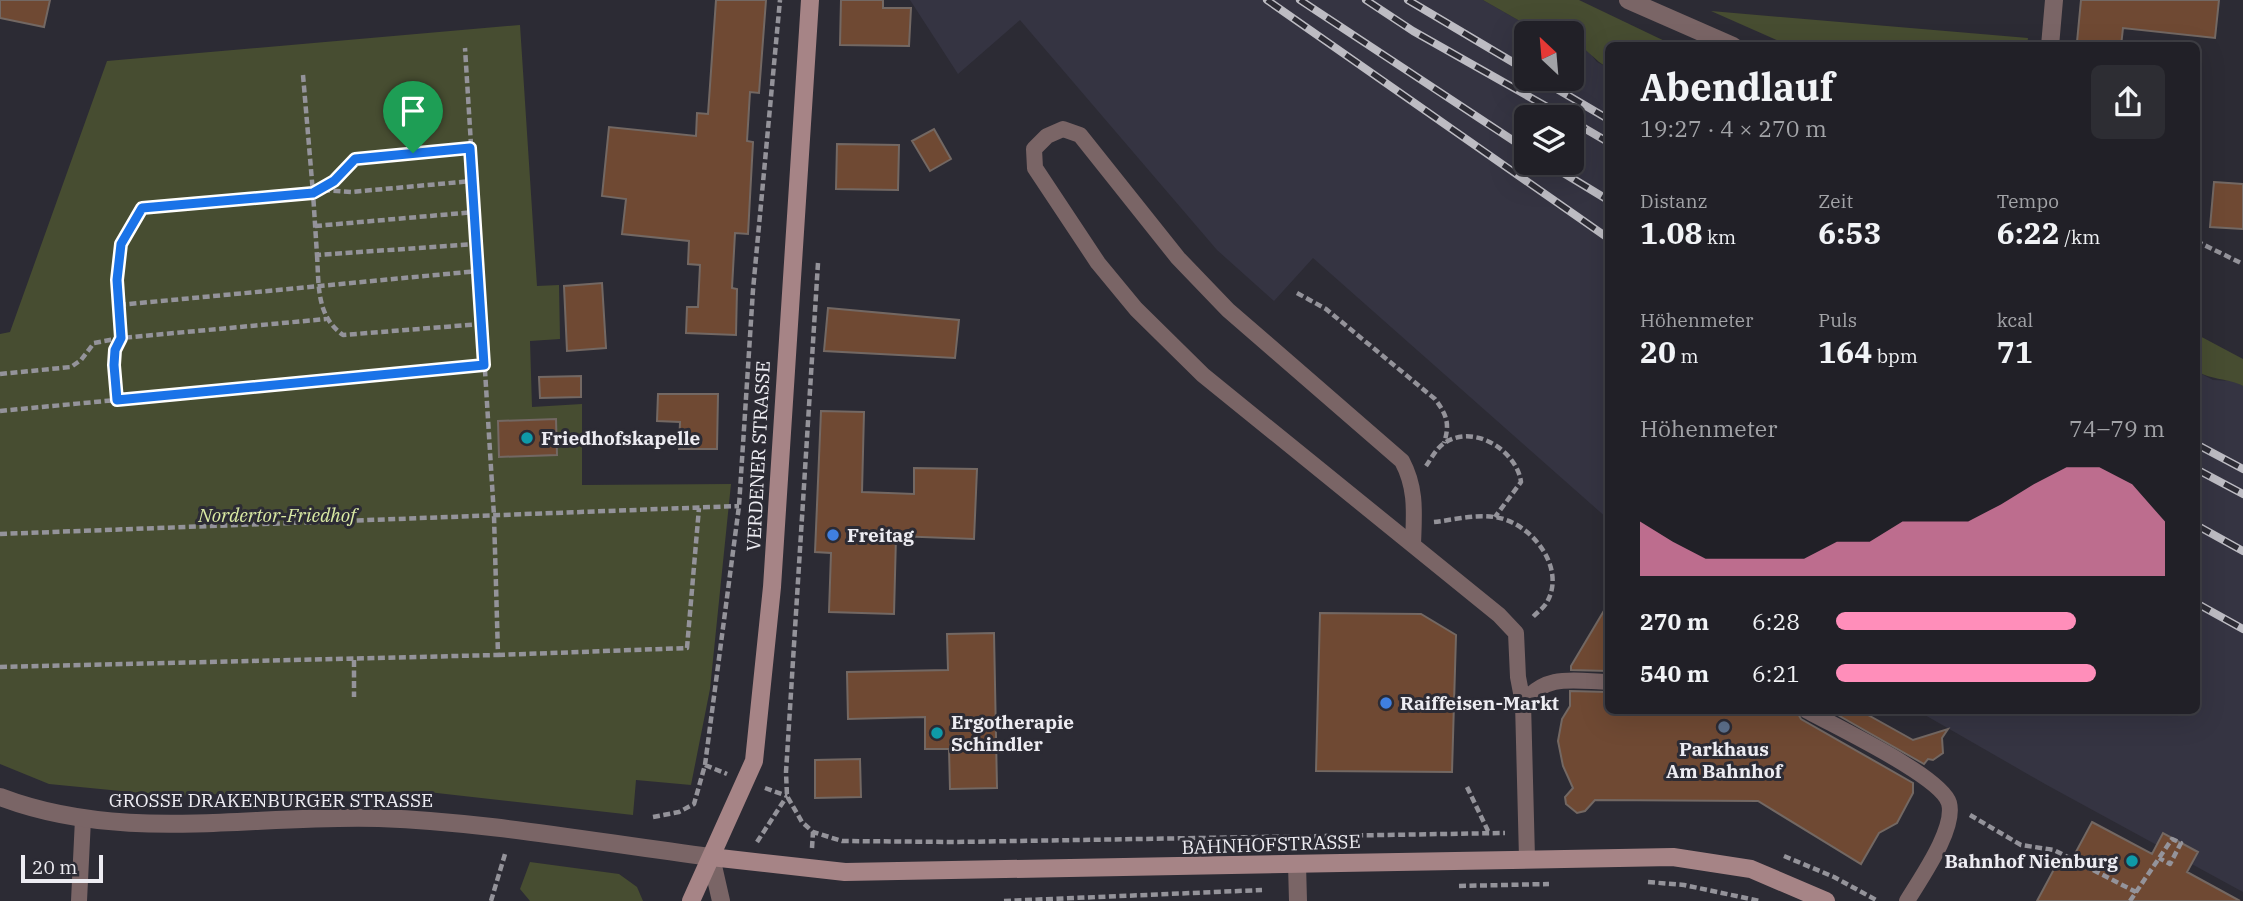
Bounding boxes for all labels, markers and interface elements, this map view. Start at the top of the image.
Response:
north arrow [1514,21,1584,91]
map controls [1514,21,1584,175]
text: Abendlauf [1640,62,1834,111]
button: share [2091,65,2165,139]
pin [383,81,443,153]
icon: arrive [394,92,432,130]
button: layers [1514,105,1584,175]
text: 19:27 · 4 × 270 m [1640,113,1827,143]
text: Distanz [1640,189,1707,213]
text: Zeit [1818,189,1853,213]
text: Tempo [1997,189,2059,213]
text: 1.08 [1640,213,1702,252]
text: 6:53 [1818,213,1881,252]
text: 6:22 [1997,213,2060,252]
text: km [1702,225,1736,249]
text: /km [2060,225,2100,249]
text: Höhenmeter [1640,308,1753,332]
text: Puls [1818,308,1857,332]
text: kcal [1997,308,2033,332]
text: 20 [1640,332,1676,371]
text: 164 [1818,332,1872,371]
text: 71 [1997,332,2033,371]
text: m [1676,344,1699,368]
text: bpm [1872,344,1918,368]
street label: VERDENER STRASSE [741,360,775,552]
text: Höhenmeter [1640,413,1777,443]
text: 74–79 m [2069,413,2165,443]
place label: Friedhofskapelle [541,426,701,450]
marker: Friedhofskapelle [519,430,535,446]
park label: Nordertor-Friedhof [197,503,359,527]
place label: Freitag [847,523,914,547]
marker: Freitag [825,527,841,543]
text: 270 m [1640,606,1709,636]
text: 6:28 [1752,606,1800,636]
text: 540 m [1640,658,1709,688]
text: 6:21 [1752,658,1800,688]
place label: Raiffeisen-Markt [1400,691,1559,715]
marker: Raiffeisen-Markt [1378,695,1394,711]
place label: Ergotherapie Schindler [951,710,1074,756]
marker: Parkhaus Am Bahnhof [1716,719,1732,735]
marker: Ergotherapie Schindler [929,725,945,741]
place label: Parkhaus Am Bahnhof [1666,737,1784,783]
street label: GROSSE DRAKENBURGER STRASSE [109,788,433,812]
street label: BAHNHOFSTRASSE [1181,829,1361,859]
place label: Bahnhof Nienburg [1944,849,2118,873]
scale bar [21,852,103,884]
marker: Bahnhof Nienburg [2124,853,2140,869]
text: 20 m [32,855,77,879]

